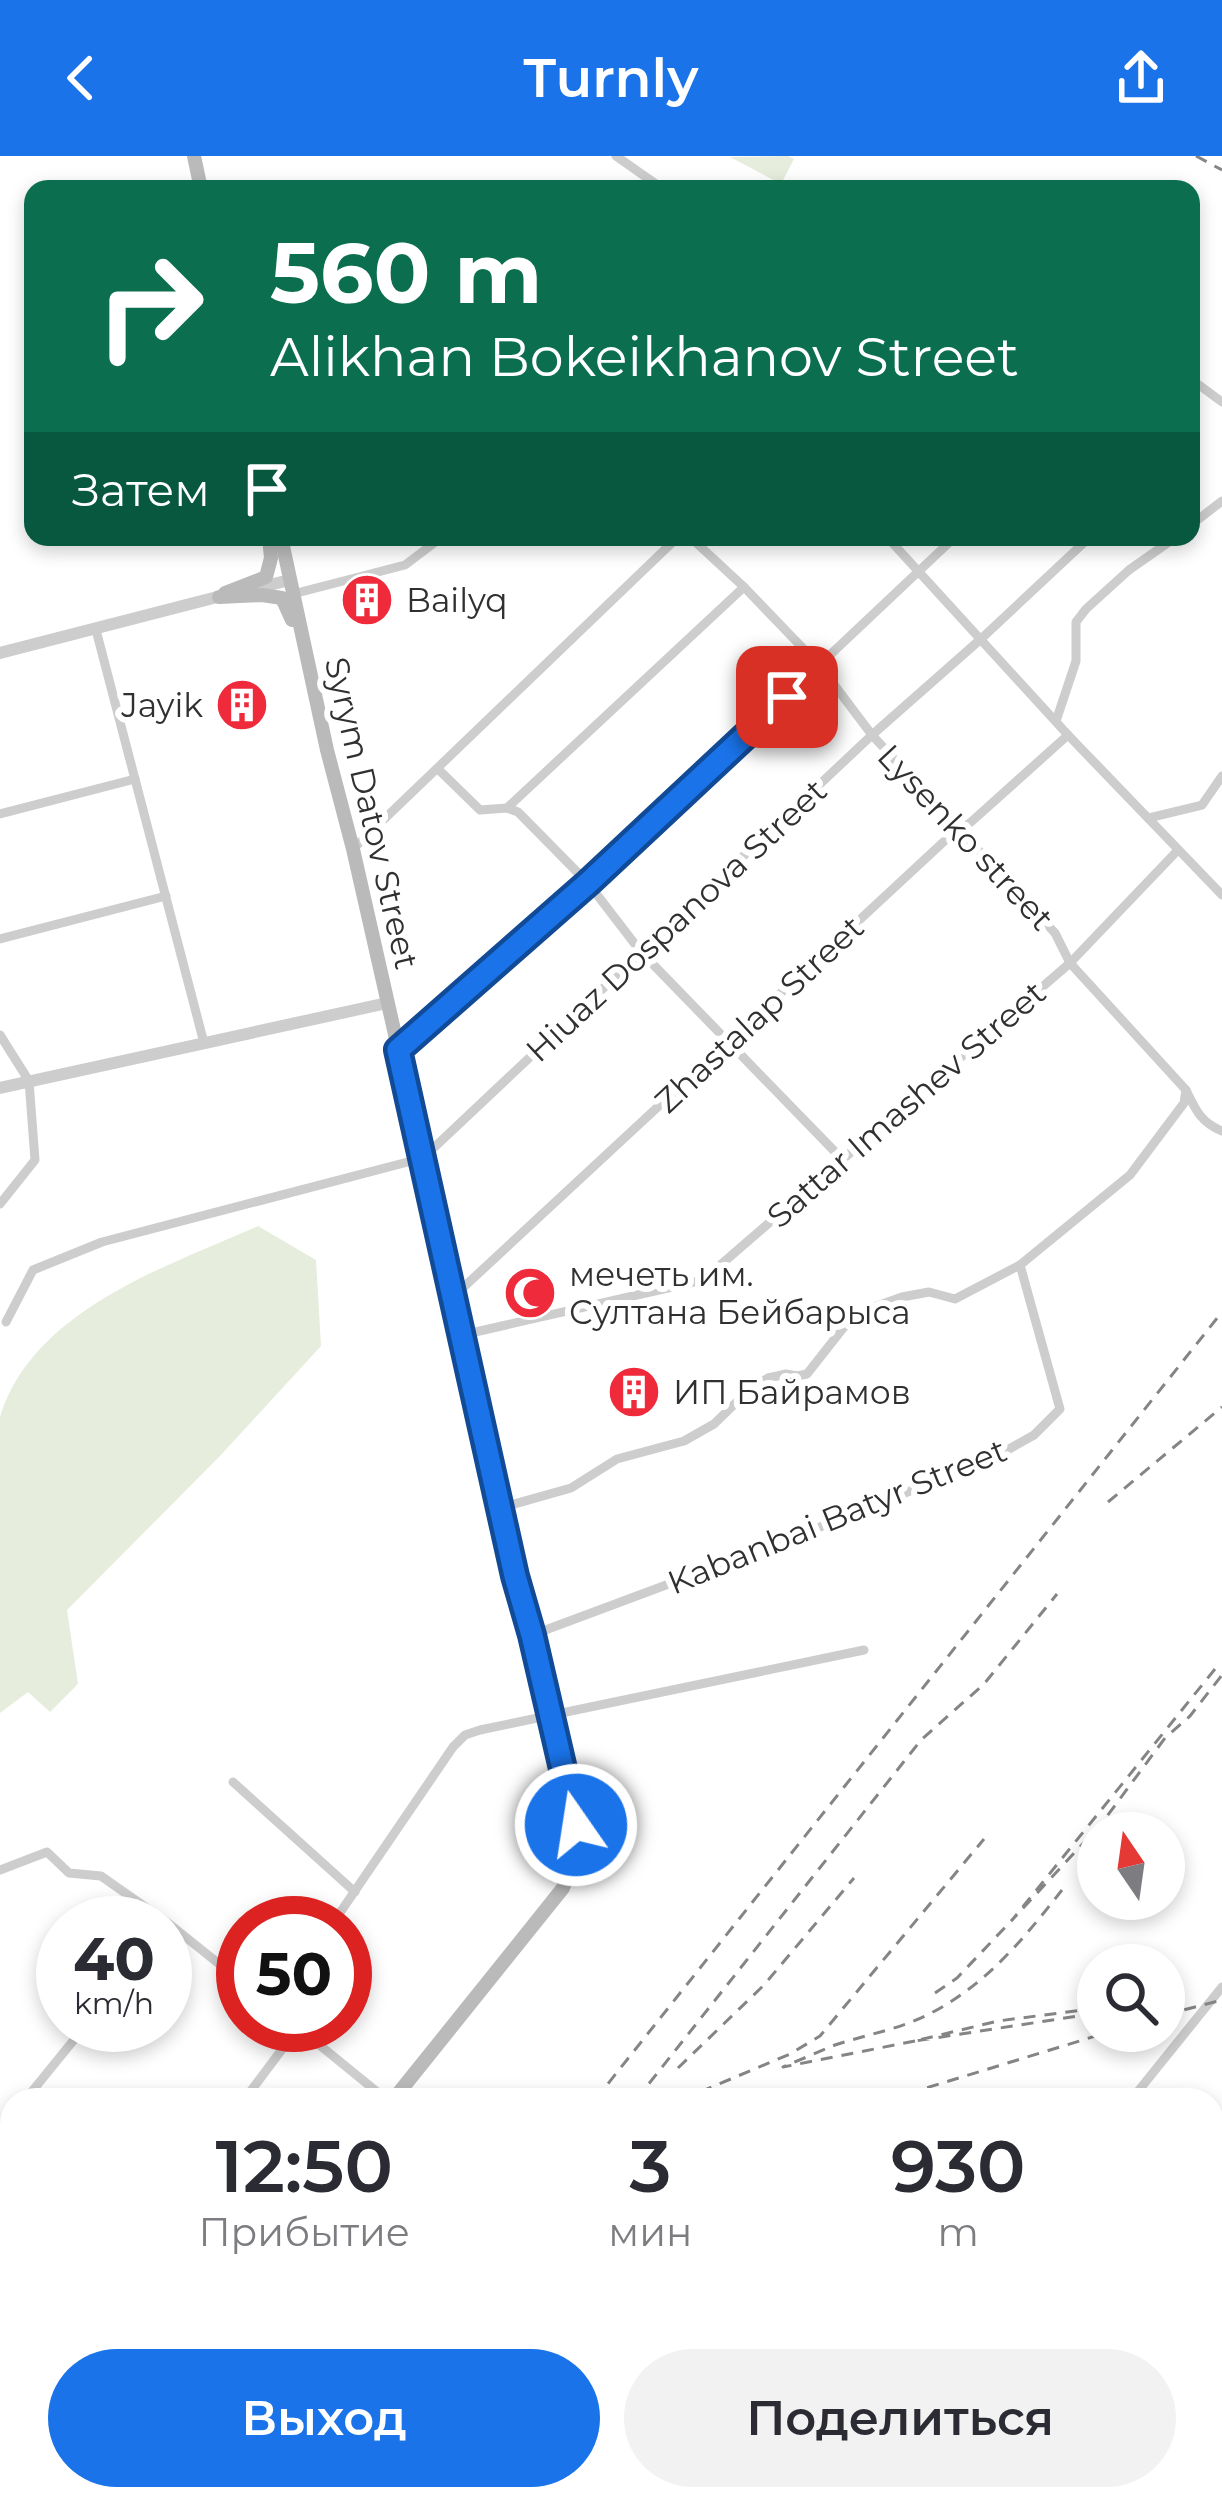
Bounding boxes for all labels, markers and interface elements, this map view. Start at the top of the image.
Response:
icon: back [48,45,114,111]
text: Turnly [524,45,698,111]
icon: share [1108,45,1174,111]
text: 560 m [270,222,542,324]
icon: right [72,228,228,384]
text: Alikhan Bokeikhanov Street [270,324,1019,390]
icon: arrive [234,456,300,522]
text: Затем [72,462,210,517]
building icon: Bailyq [339,572,395,628]
place label: Bailyq [406,580,508,620]
pin [736,646,838,748]
street label: Syrym Datov Street [317,653,427,973]
icon: arrive [754,664,820,730]
building icon: Jayik [214,677,270,733]
place label: Jayik [120,685,203,725]
street label: Lysenko street [870,736,1062,938]
street label: Hiuaz Dospanova Street [517,770,835,1070]
street label: Zhastalap Street [646,907,872,1121]
street label: Sattar Imashev Street [759,972,1053,1236]
place label: мечеть им. Султана Бейбарыса [569,1254,910,1332]
mosque icon: мечеть им. Султана Бейбарыса [502,1265,558,1321]
building icon: ИП Байрамов [606,1364,662,1420]
place label: ИП Байрамов [673,1372,911,1412]
street label: Kabanbai Batyr Street [662,1430,1012,1602]
position arrow [513,1762,639,1888]
north arrow [1077,1812,1185,1920]
map controls [1077,1812,1185,2052]
speed limit sign: 50 [216,1896,372,2052]
text: 40 [73,1922,155,1995]
button: search [1077,1944,1185,2052]
text: km/h [74,1985,154,2022]
text: 12:50 [215,2122,393,2210]
text: 3 [629,2122,671,2210]
text: 930 [891,2122,1026,2210]
text: Прибытие [198,2208,410,2256]
text: мин [608,2208,692,2256]
text: m [937,2208,979,2256]
button: Выход [48,2349,600,2487]
button: Поделиться [624,2349,1176,2487]

